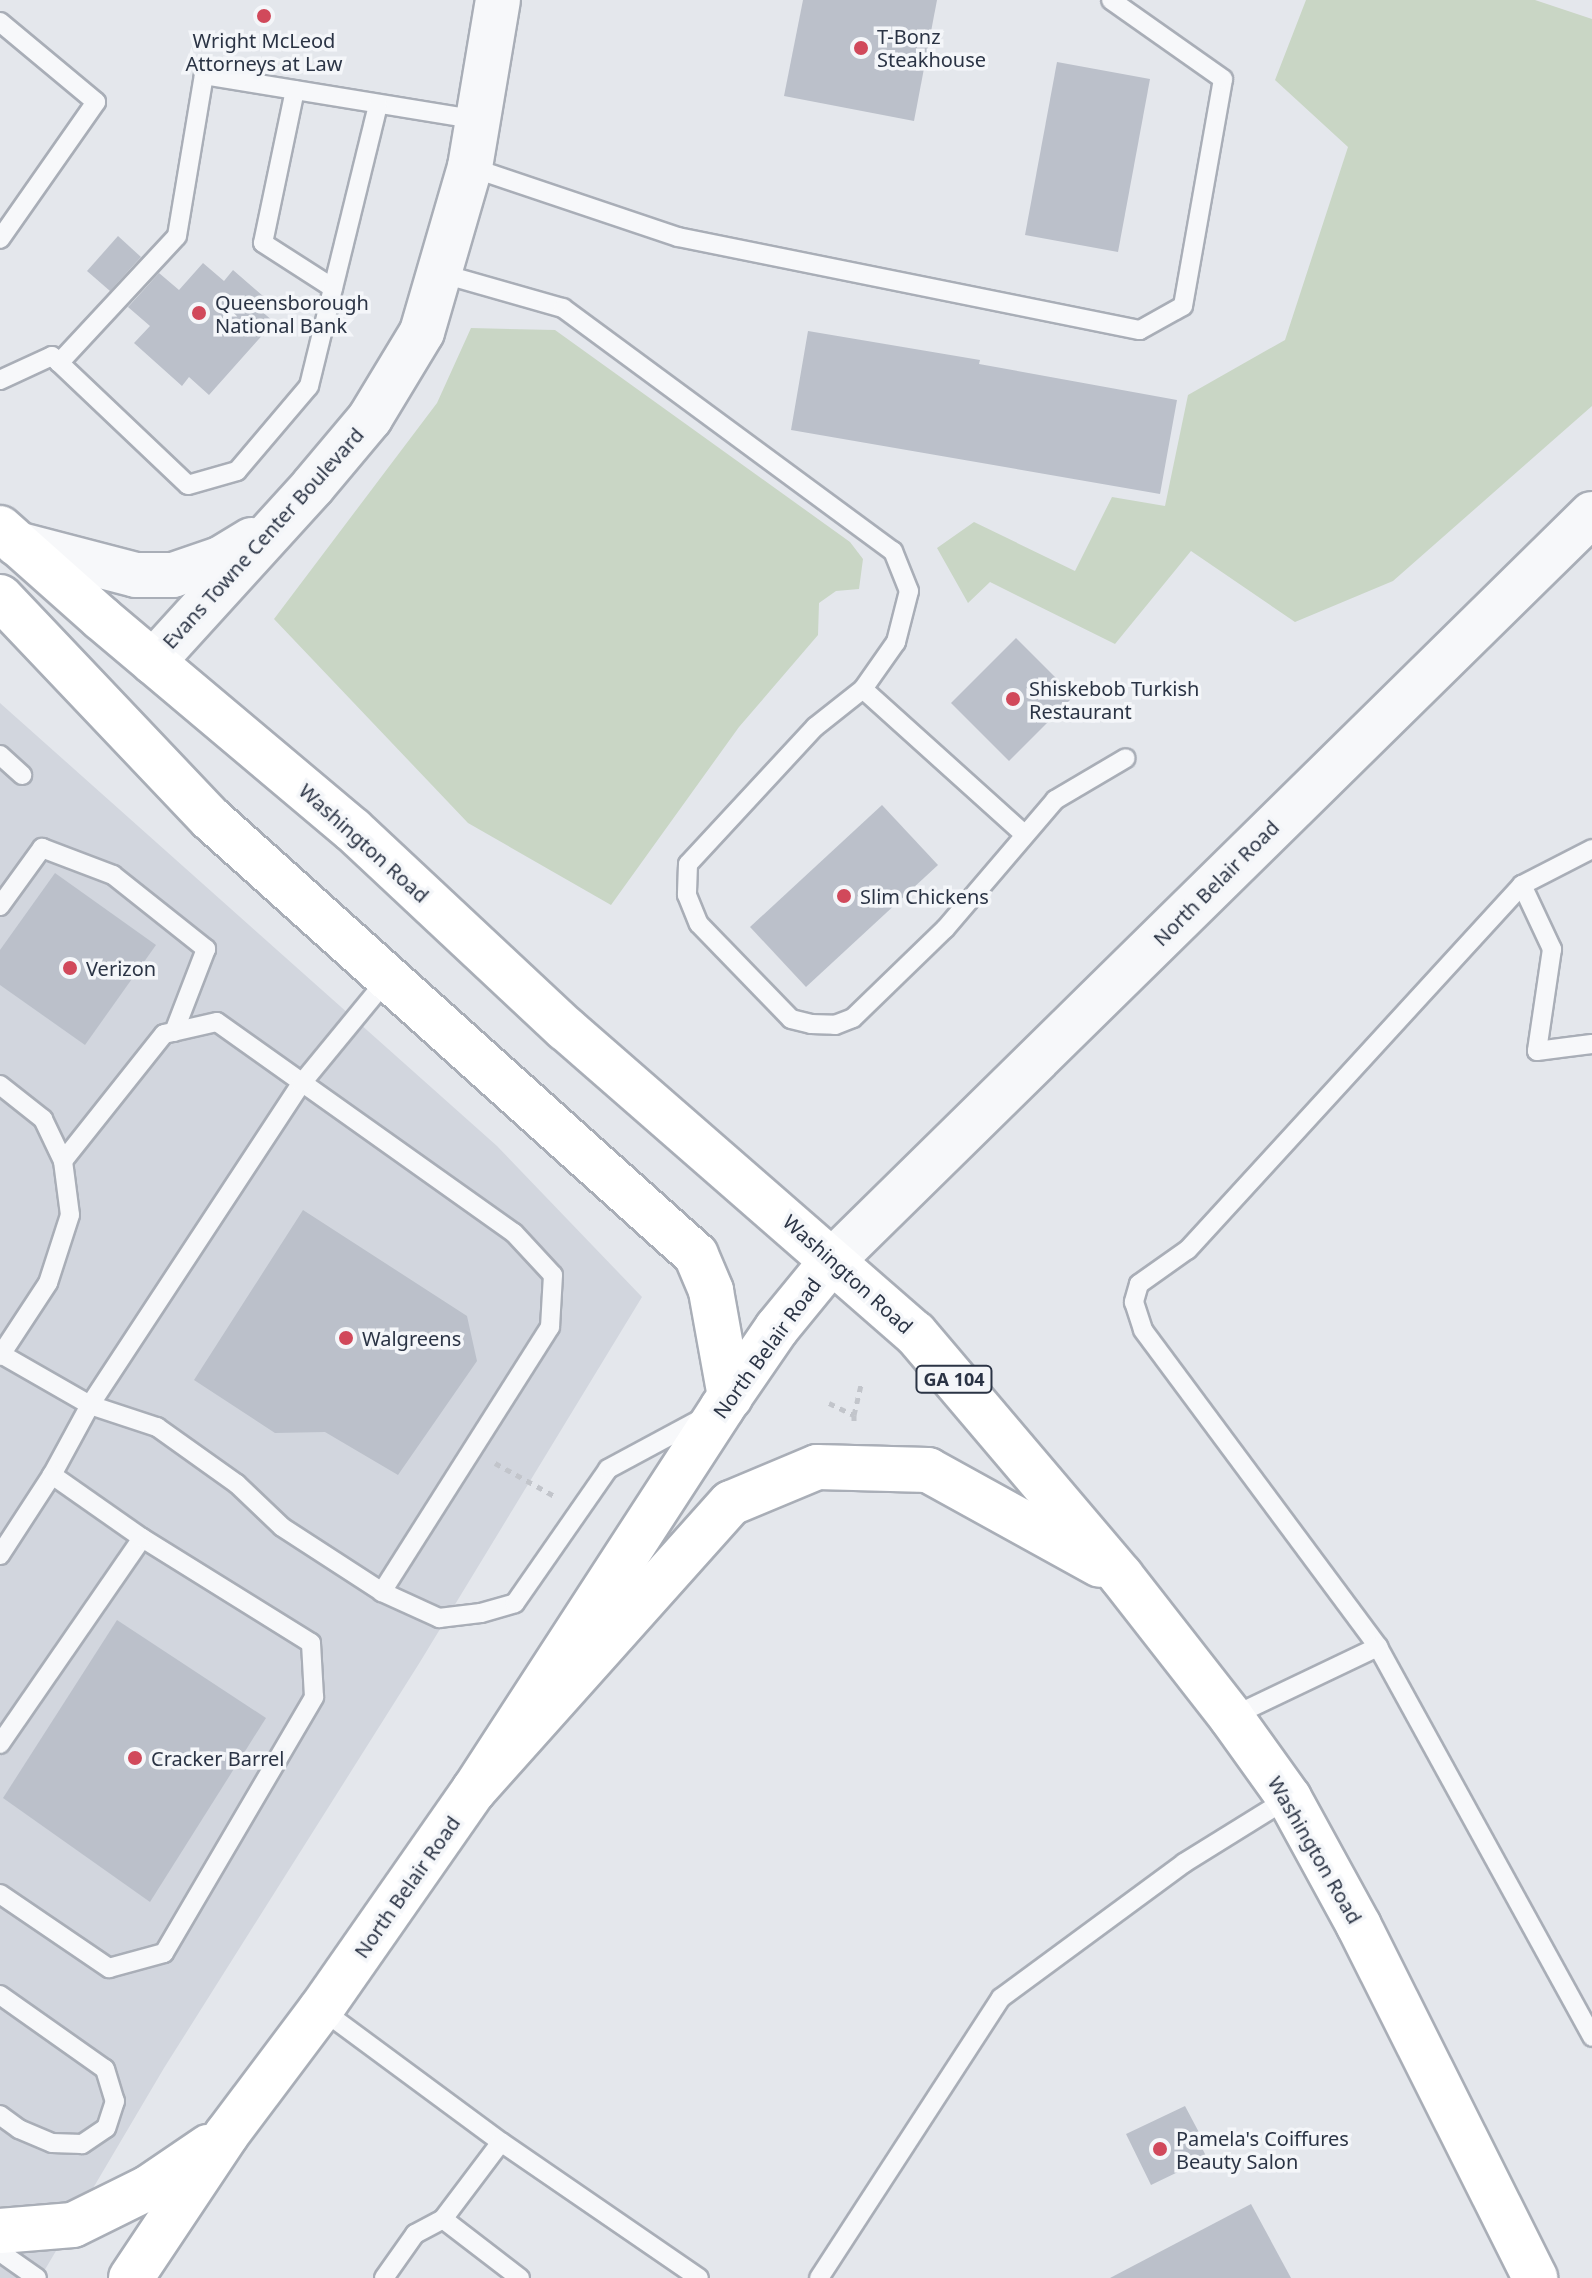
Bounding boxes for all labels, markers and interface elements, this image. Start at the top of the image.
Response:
marker: Wright McLeod Attorneys at Law [255,7,273,25]
place label: T-Bonz Steakhouse [877,24,986,71]
place label: Wright McLeod Attorneys at Law [186,28,342,75]
marker: T-Bonz Steakhouse [852,39,870,57]
place label: Queensborough National Bank [215,290,369,337]
marker: Queensborough National Bank [190,304,208,322]
street label: Evans Towne Center Boulevard [157,423,369,653]
place label: Shiskebob Turkish Restaurant [1029,676,1199,723]
marker: Shiskebob Turkish Restaurant [1004,690,1022,708]
street label: Washington Road [294,779,434,907]
street label: North Belair Road [1148,815,1284,951]
place label: Slim Chickens [860,884,989,908]
marker: Slim Chickens [835,887,853,905]
place label: Verizon [86,956,156,980]
marker: Verizon [61,959,79,977]
street label: Washington Road [778,1210,918,1338]
street label: North Belair Road [708,1273,826,1423]
place label: Walgreens [362,1326,461,1350]
marker: Walgreens [337,1329,355,1347]
road number: GA 104 [914,1365,994,1393]
place label: Cracker Barrel [151,1746,285,1770]
marker: Cracker Barrel [126,1749,144,1767]
street label: Washington Road [1263,1772,1367,1928]
street label: North Belair Road [349,1811,465,1963]
place label: Pamela's Coiffures Beauty Salon [1176,2126,1349,2173]
marker: Pamela's Coiffures Beauty Salon [1151,2140,1169,2158]

